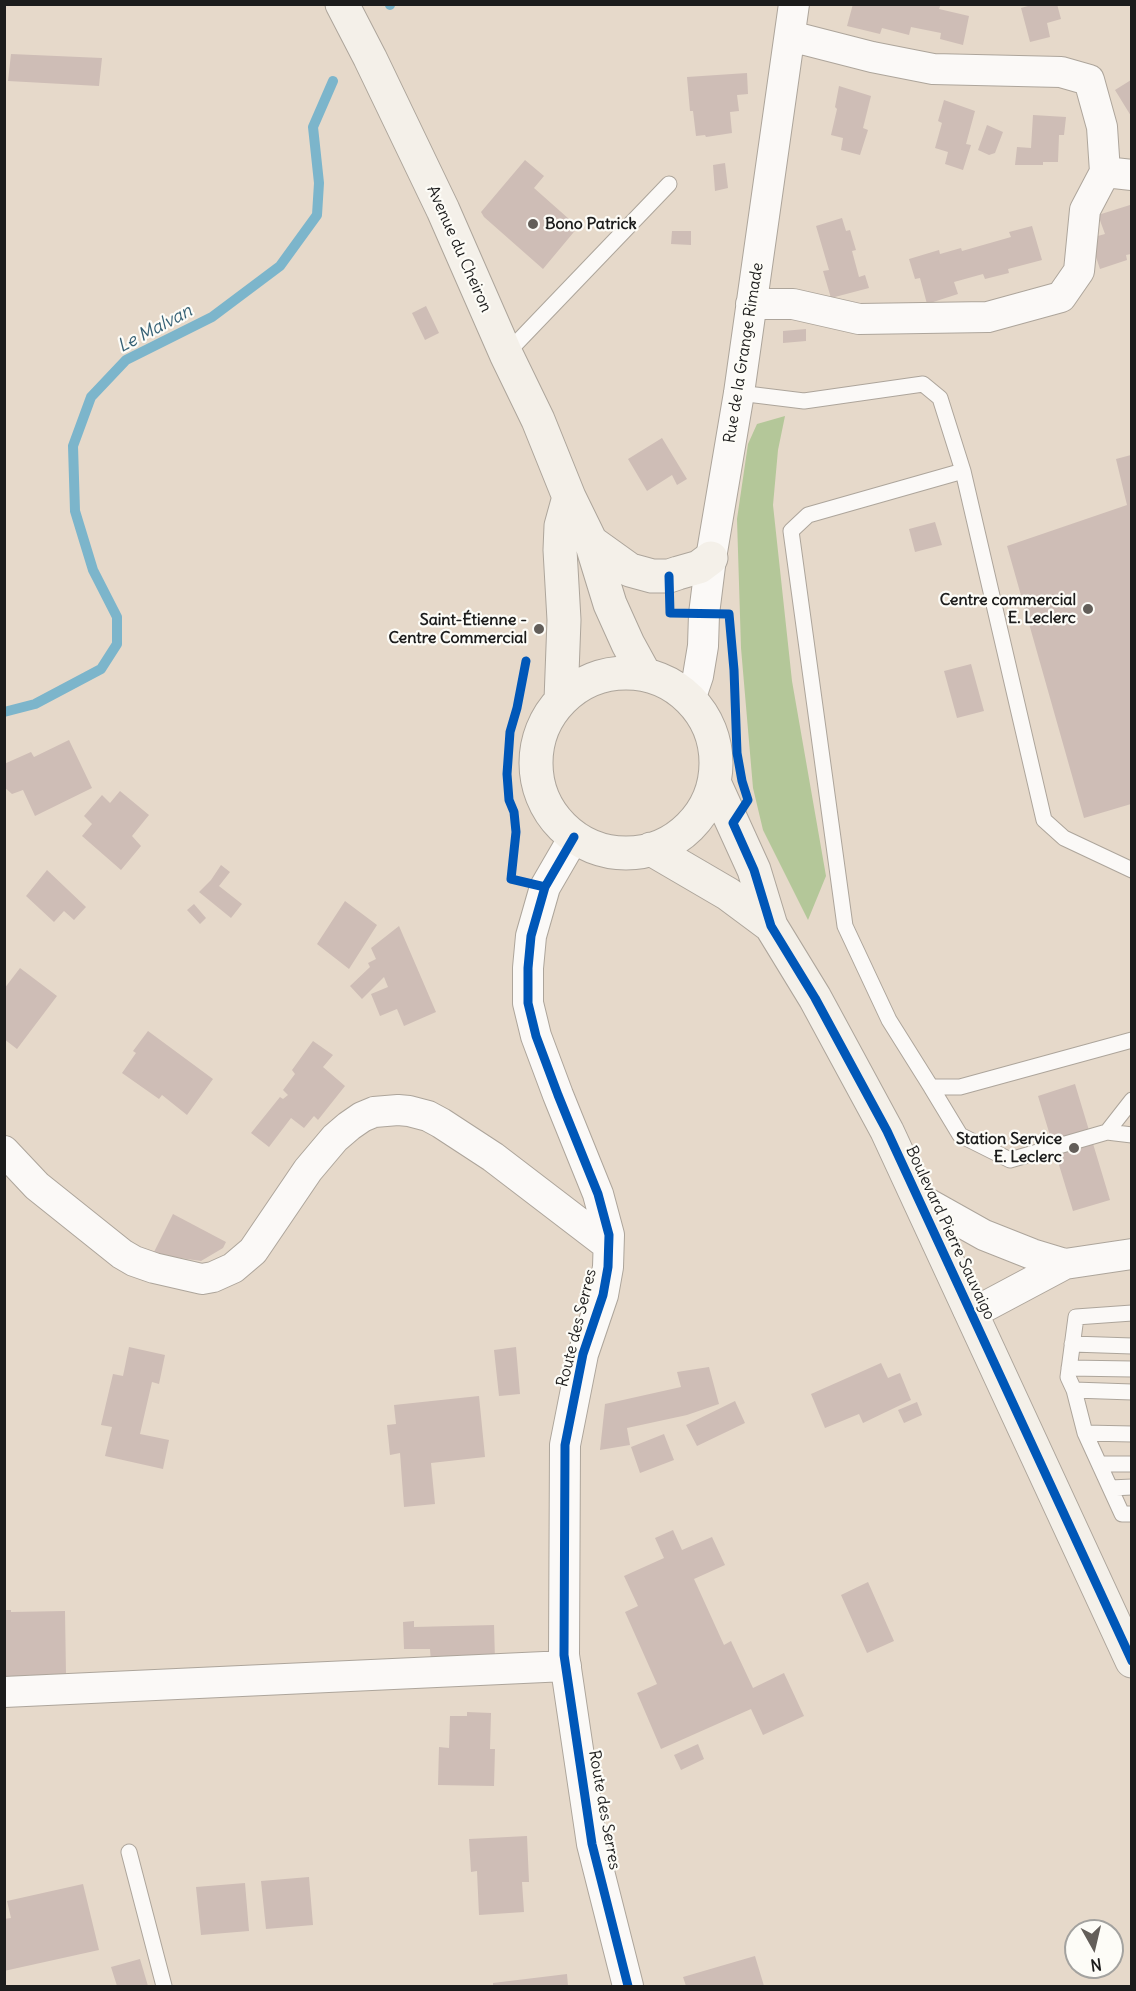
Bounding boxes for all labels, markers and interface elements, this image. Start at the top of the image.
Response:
street label: Avenue du Cheiron [422,183,496,315]
place label: Bono Patrick [545,214,637,234]
marker: Bono Patrick [526,217,540,231]
street label: Rue de la Grange Rimade [720,261,768,445]
water label: Le Malvan [114,300,196,358]
place label: Centre commercial E. Leclerc [940,590,1076,628]
marker: Centre commercial E. Leclerc [1081,602,1095,616]
place label: Saint-Étienne - Centre Commercial [388,610,527,648]
marker: Saint-Étienne - Centre Commercial [532,622,546,636]
place label: Station Service E. Leclerc [956,1129,1062,1167]
marker: Station Service E. Leclerc [1067,1141,1081,1155]
street label: Boulevard Pierre Sauvaigo [901,1143,999,1323]
street label: Route des Serres [553,1267,601,1389]
street label: Route des Serres [584,1749,624,1871]
north arrow [1064,1919,1124,1979]
text: N [1089,1954,1103,1976]

